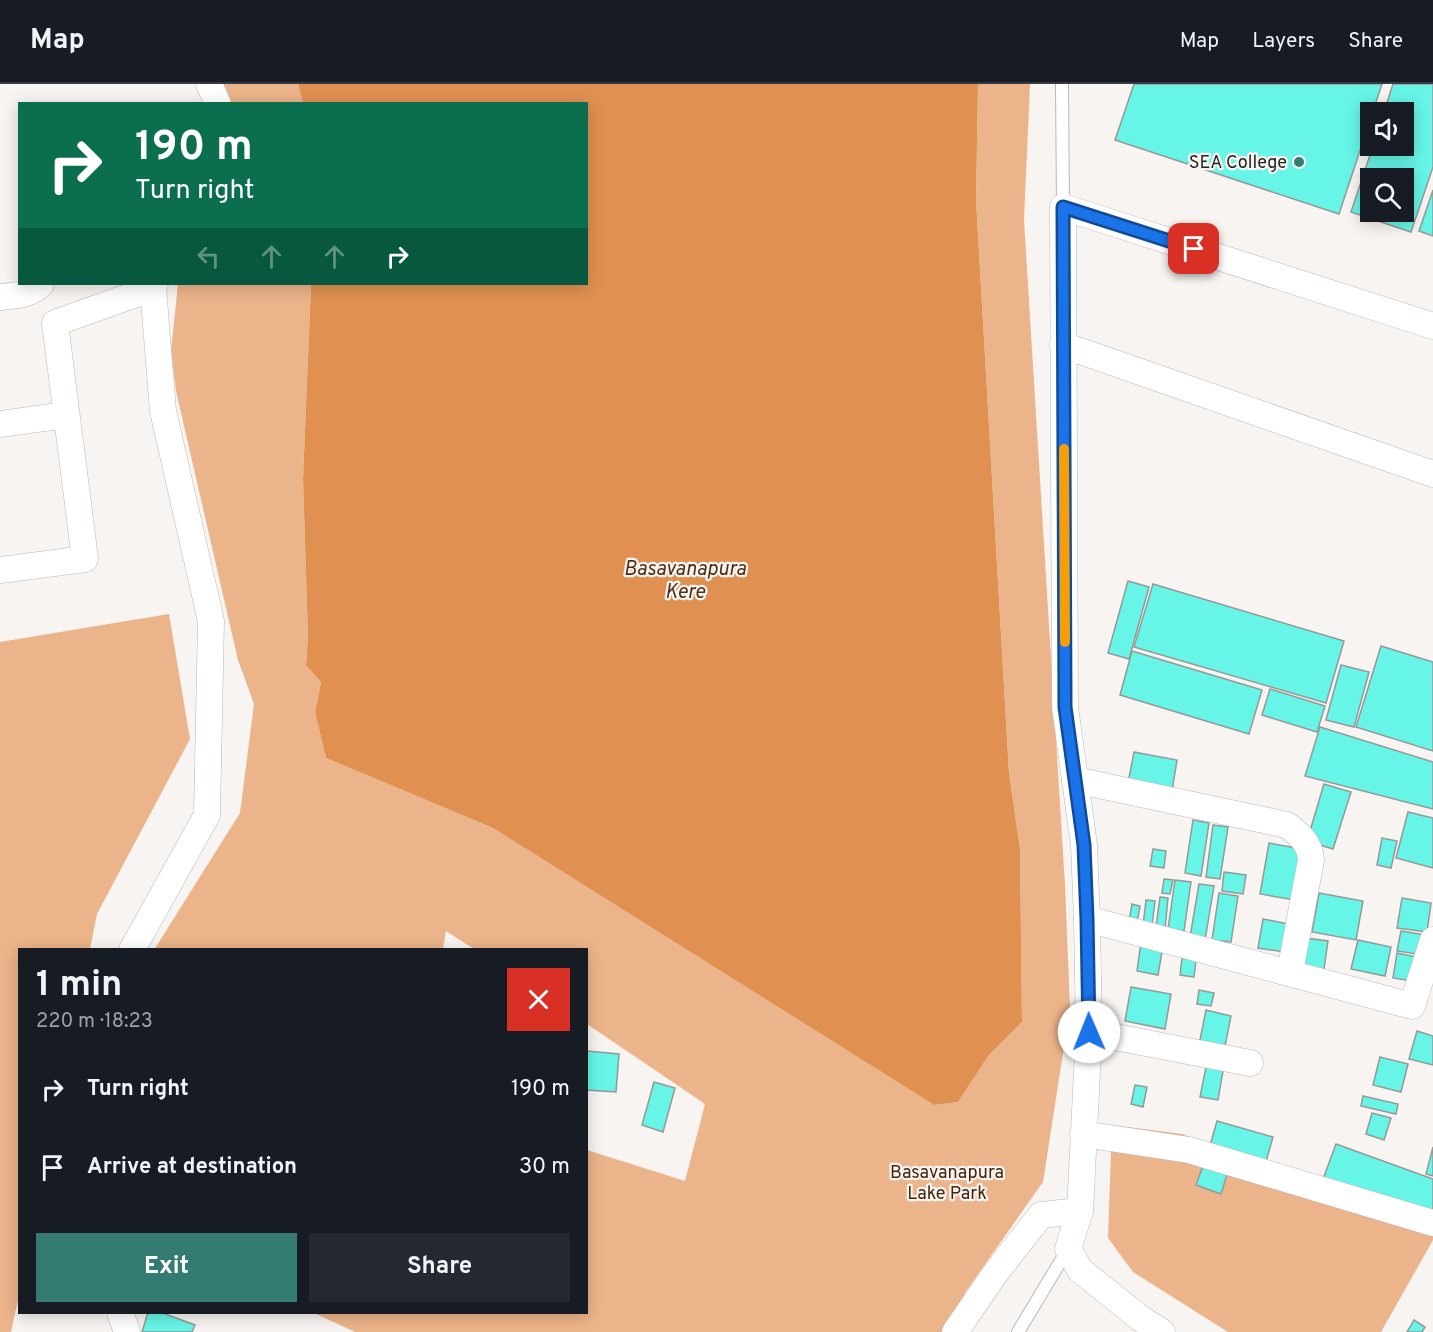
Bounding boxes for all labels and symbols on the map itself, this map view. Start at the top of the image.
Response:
place label: SEA College [1189,152,1287,175]
marker: SEA College [1292,155,1306,169]
pin [1168,223,1219,274]
water label: Basavanapura Kere [624,557,747,606]
position arrow [1057,1000,1121,1064]
park label: Basavanapura Lake Park [890,1162,1004,1206]

